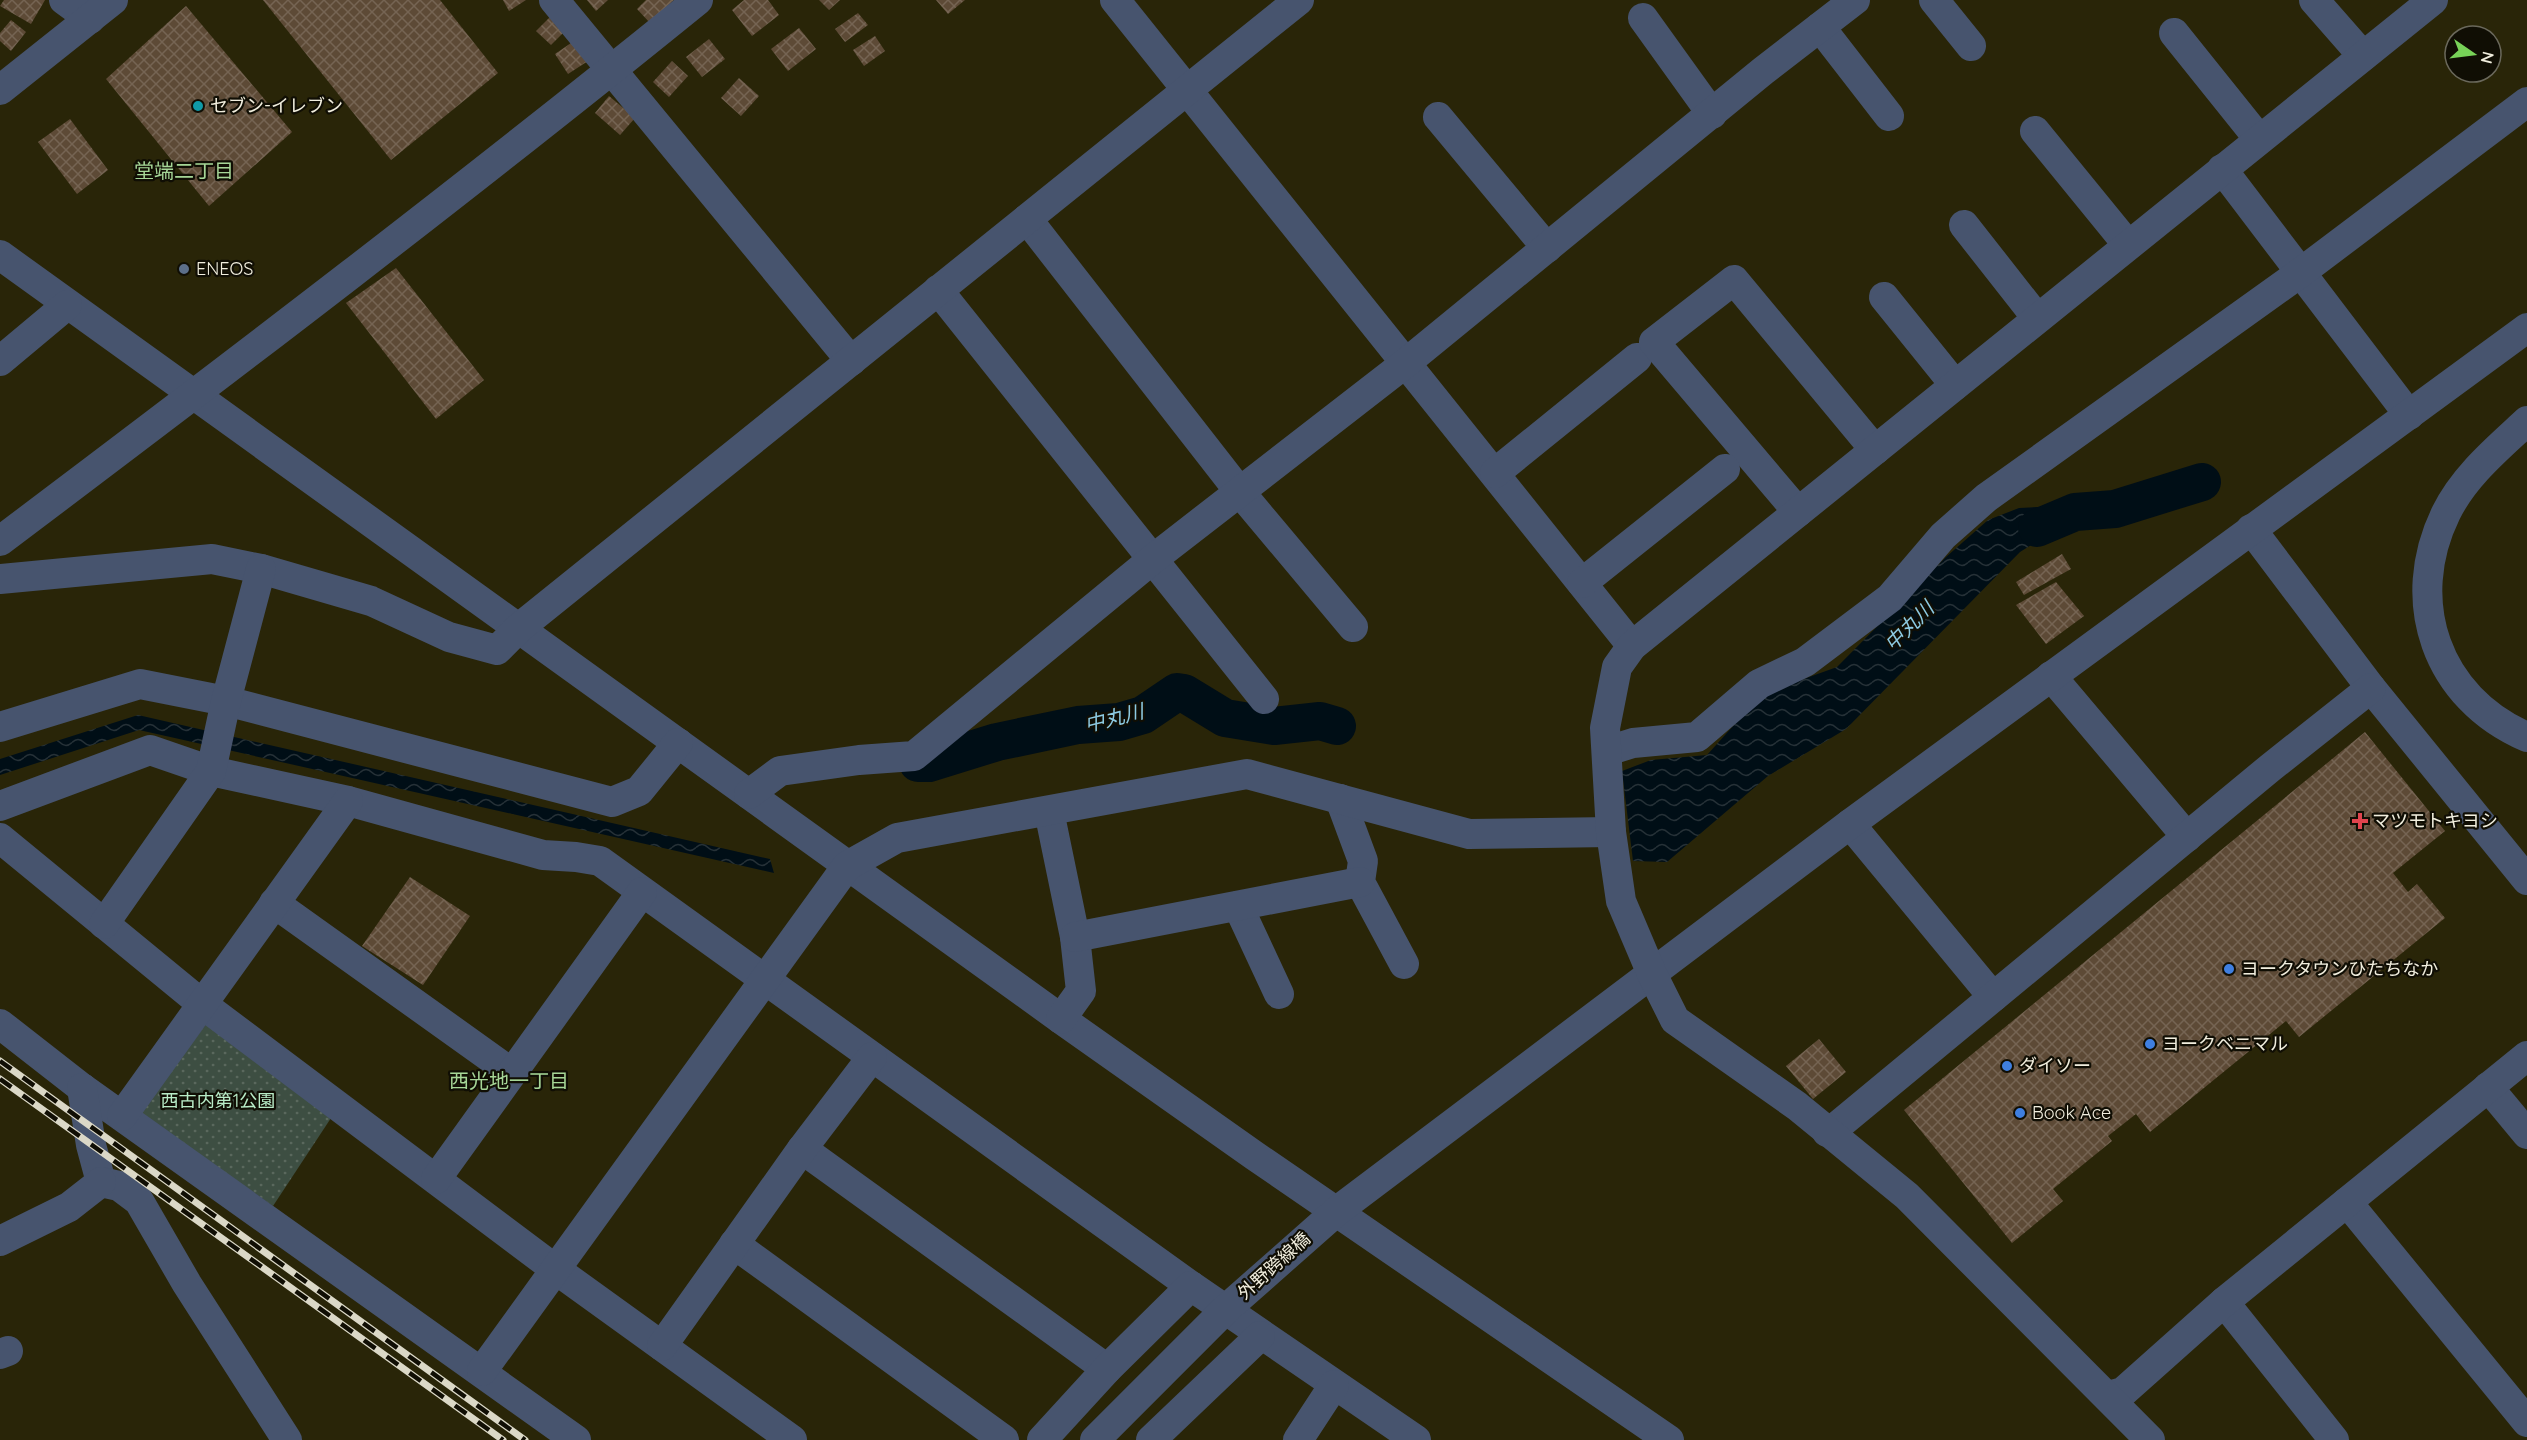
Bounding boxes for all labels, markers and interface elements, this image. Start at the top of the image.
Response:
north arrow [2443,24,2503,84]
text: N [2476,50,2499,66]
place label: セブン-イレブン [210,94,343,117]
marker: セブン-イレブン [191,99,205,113]
district label: 堂端二丁目 [134,158,234,183]
place label: ENEOS [196,257,253,280]
marker: ENEOS [177,262,191,276]
water label: 中丸川 [1879,594,1940,656]
water label: 中丸川 [1082,698,1148,737]
place label: マツモトキヨシ [2372,809,2498,832]
marker: マツモトキヨシ [2353,814,2367,828]
place label: ヨークタウンひたちなか [2241,957,2438,980]
marker: ヨークタウンひたちなか [2222,962,2236,976]
place label: ヨークベニマル [2162,1032,2288,1055]
marker: ヨークベニマル [2143,1037,2157,1051]
place label: ダイソー [2019,1054,2091,1077]
marker: ダイソー [2000,1059,2014,1073]
district label: 西光地一丁目 [449,1068,569,1093]
park label: 西古内第1公園 [161,1089,275,1112]
place label: Book Ace [2032,1101,2111,1124]
marker: Book Ace [2013,1106,2027,1120]
street label: 外野跨線橋 [1233,1227,1315,1304]

